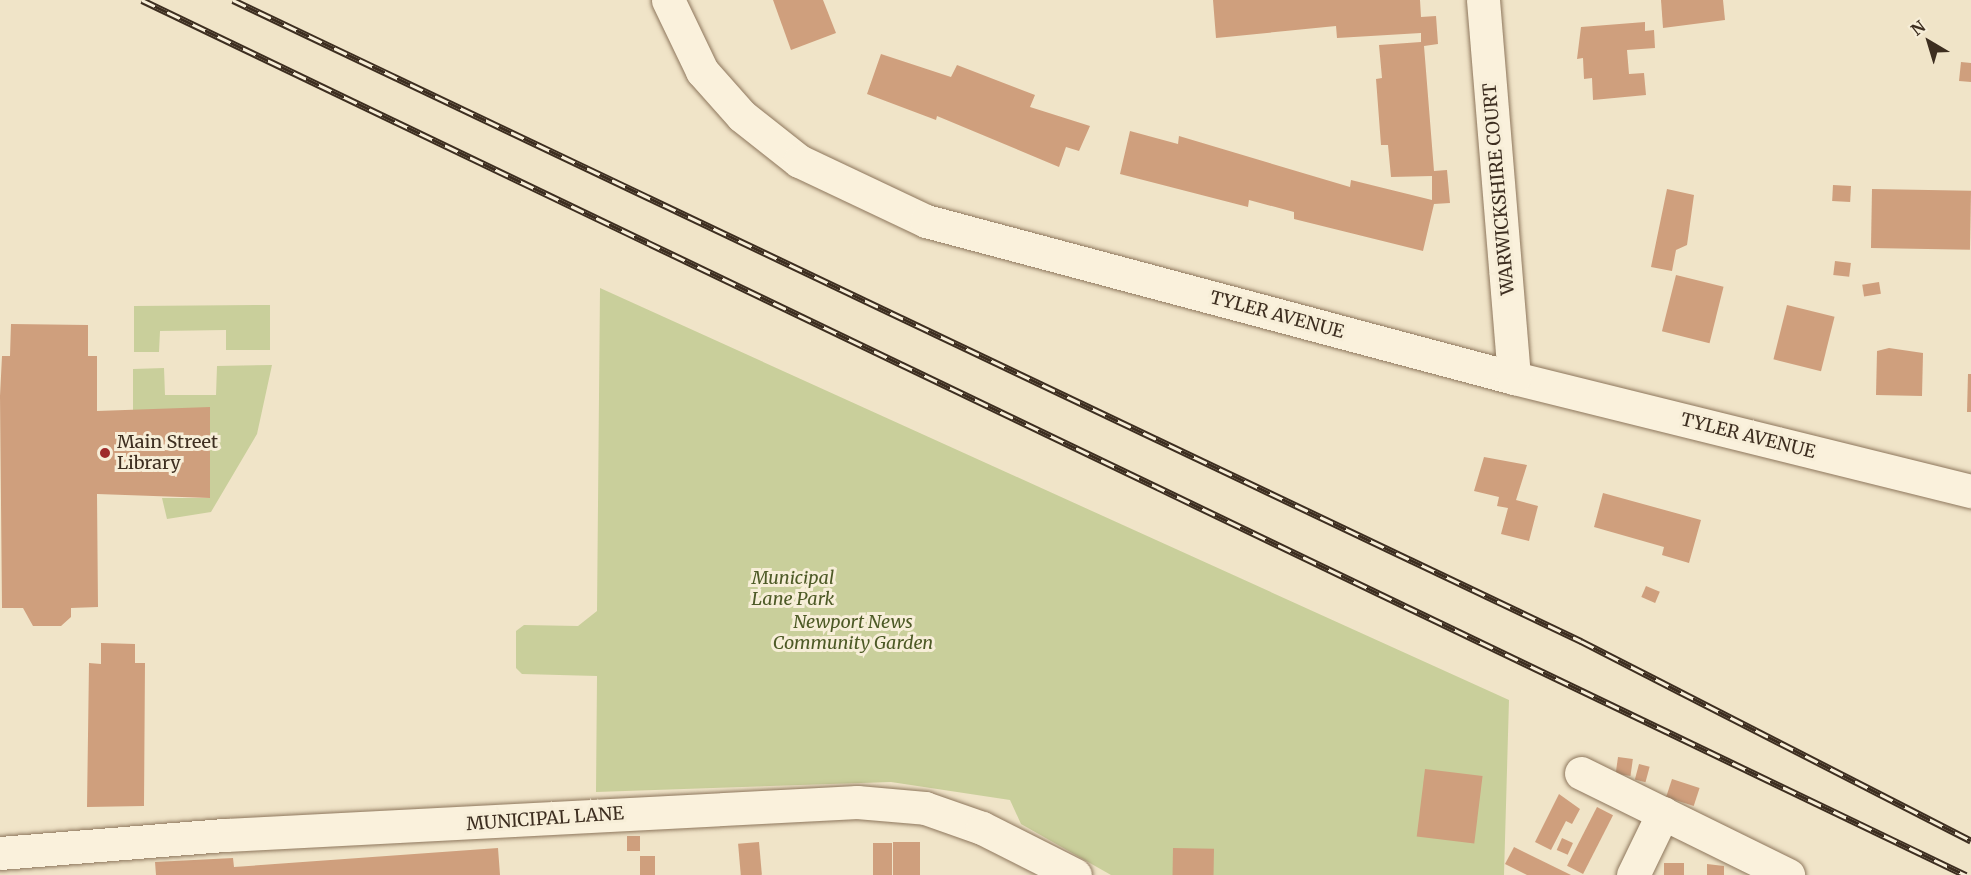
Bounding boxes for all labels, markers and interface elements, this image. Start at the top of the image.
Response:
north arrow [1899,12,1959,72]
text: N [1907,16,1929,40]
street label: WARWICKSHIRE COURT [1479,82,1519,296]
street label: TYLER AVENUE [1208,287,1346,343]
street label: TYLER AVENUE [1679,409,1817,463]
place label: Main Street Library [117,432,218,474]
marker: Main Street Library [98,446,112,460]
park label: Municipal Lane Park [752,568,834,610]
park label: Newport News Community Garden [773,612,933,654]
street label: MUNICIPAL LANE [466,803,624,835]

